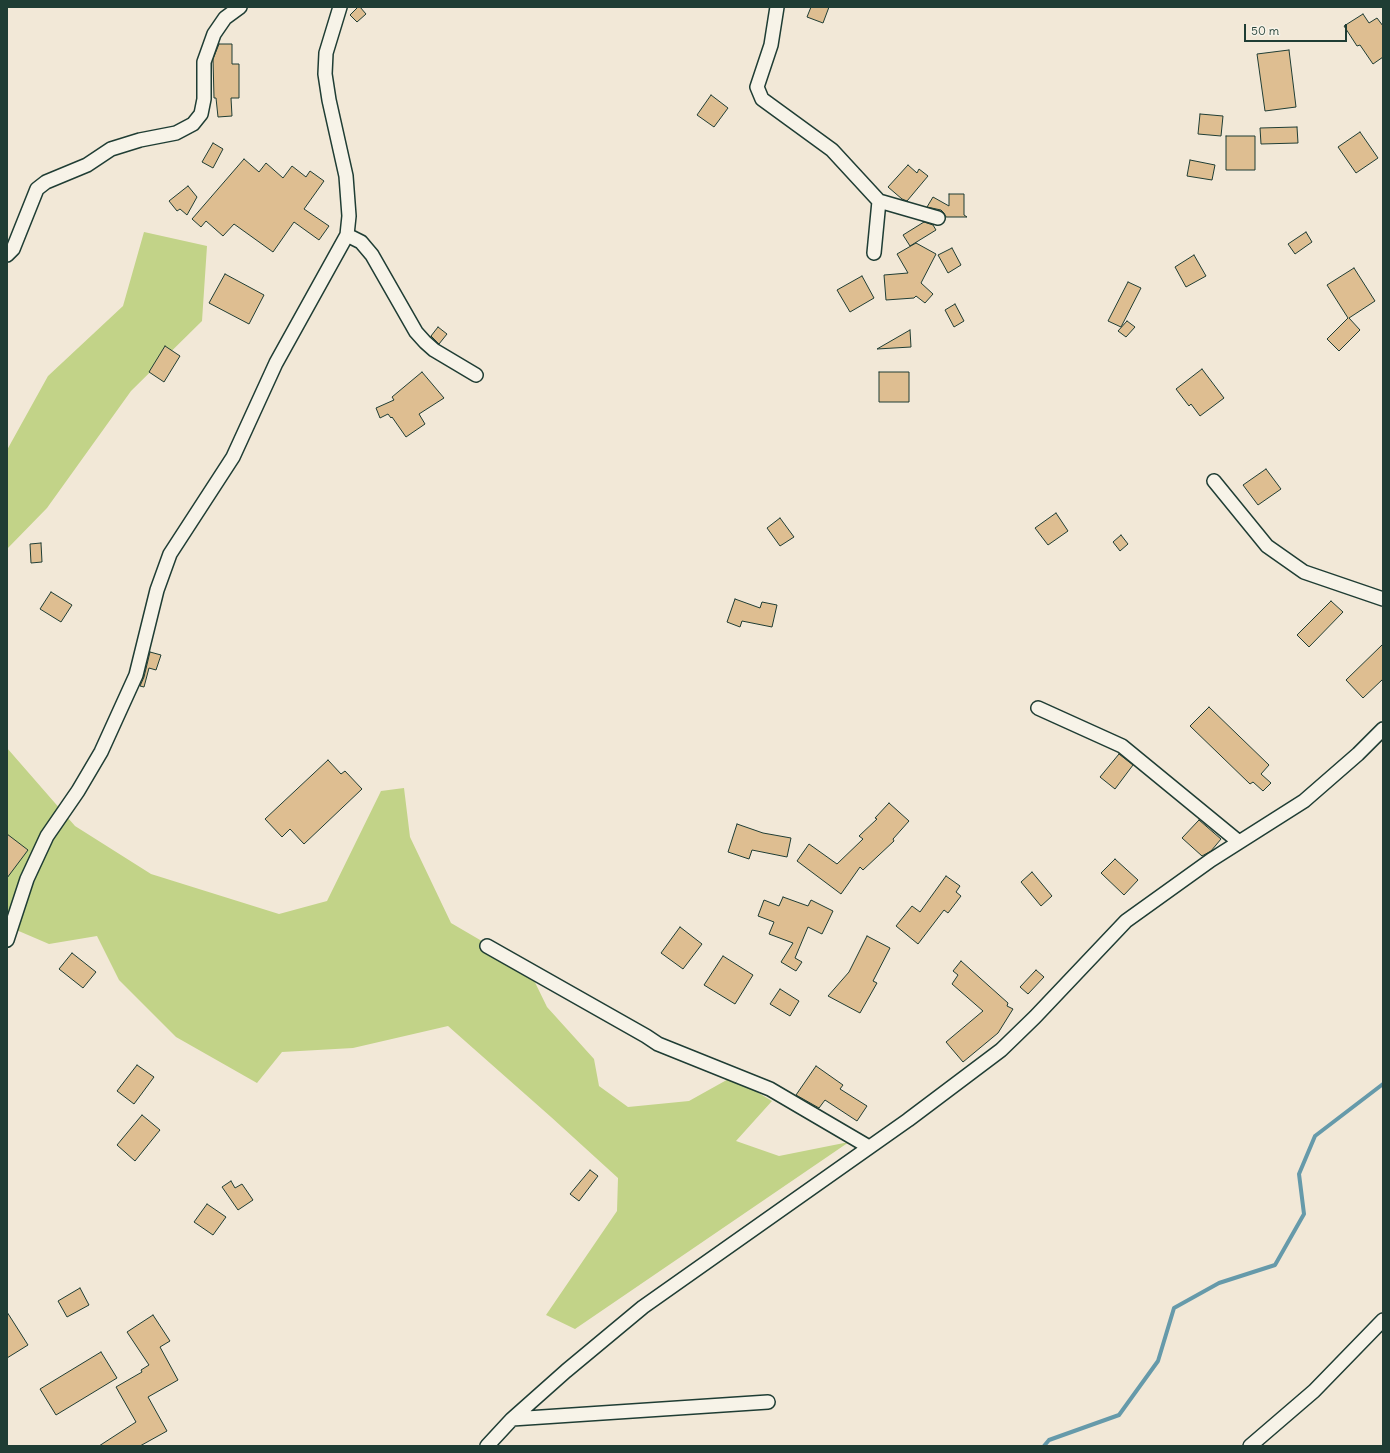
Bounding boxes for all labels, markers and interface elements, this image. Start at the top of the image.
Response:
scale bar [1246,16,1349,42]
text: 50 m [1251,23,1279,38]

